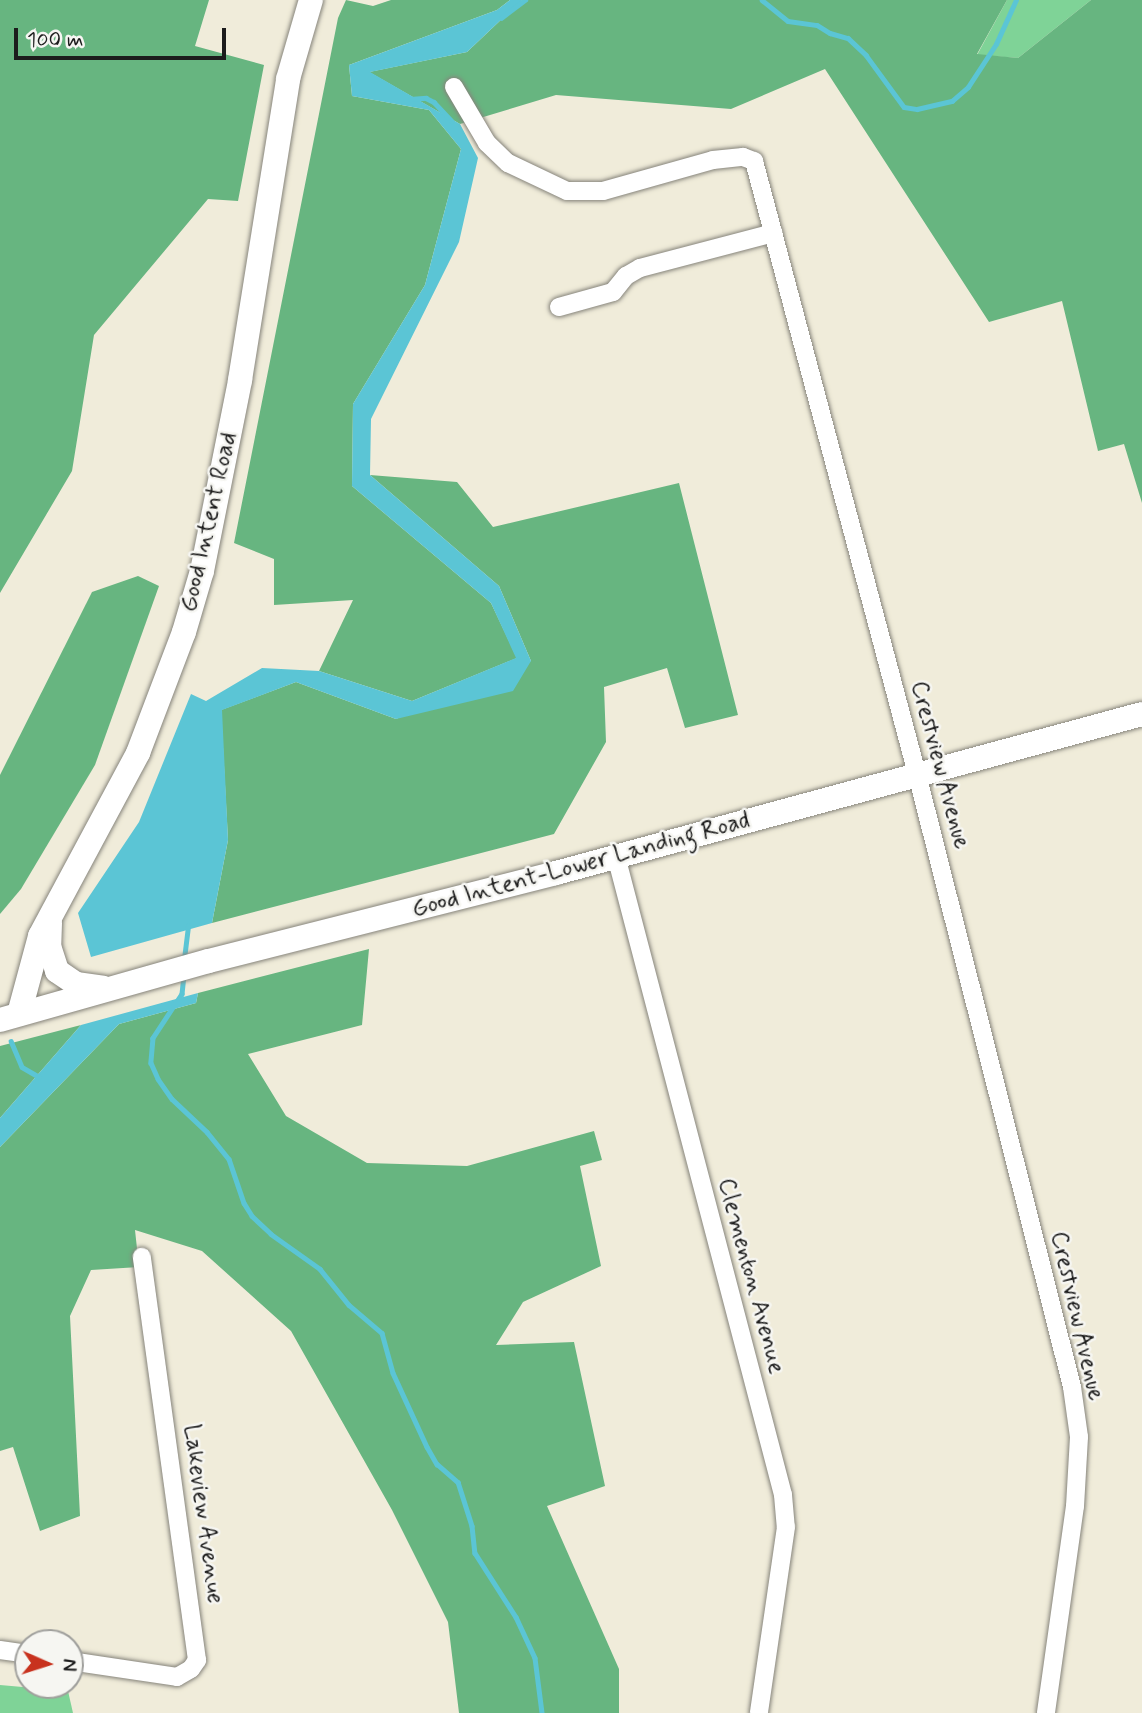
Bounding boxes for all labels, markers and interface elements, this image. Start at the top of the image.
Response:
scale bar [18,14,229,58]
text: 100 m [27,26,83,54]
street label: Good Intent Road [174,429,244,615]
street label: Crestview Avenue [903,675,977,855]
street label: Good Intent-Lower Landing Road [410,806,752,924]
street label: Clementon Avenue [711,1175,791,1377]
street label: Crestview Avenue [1043,1226,1111,1406]
street label: Lakeview Avenue [176,1424,230,1604]
north arrow [14,1629,84,1699]
text: N [56,1658,81,1672]

